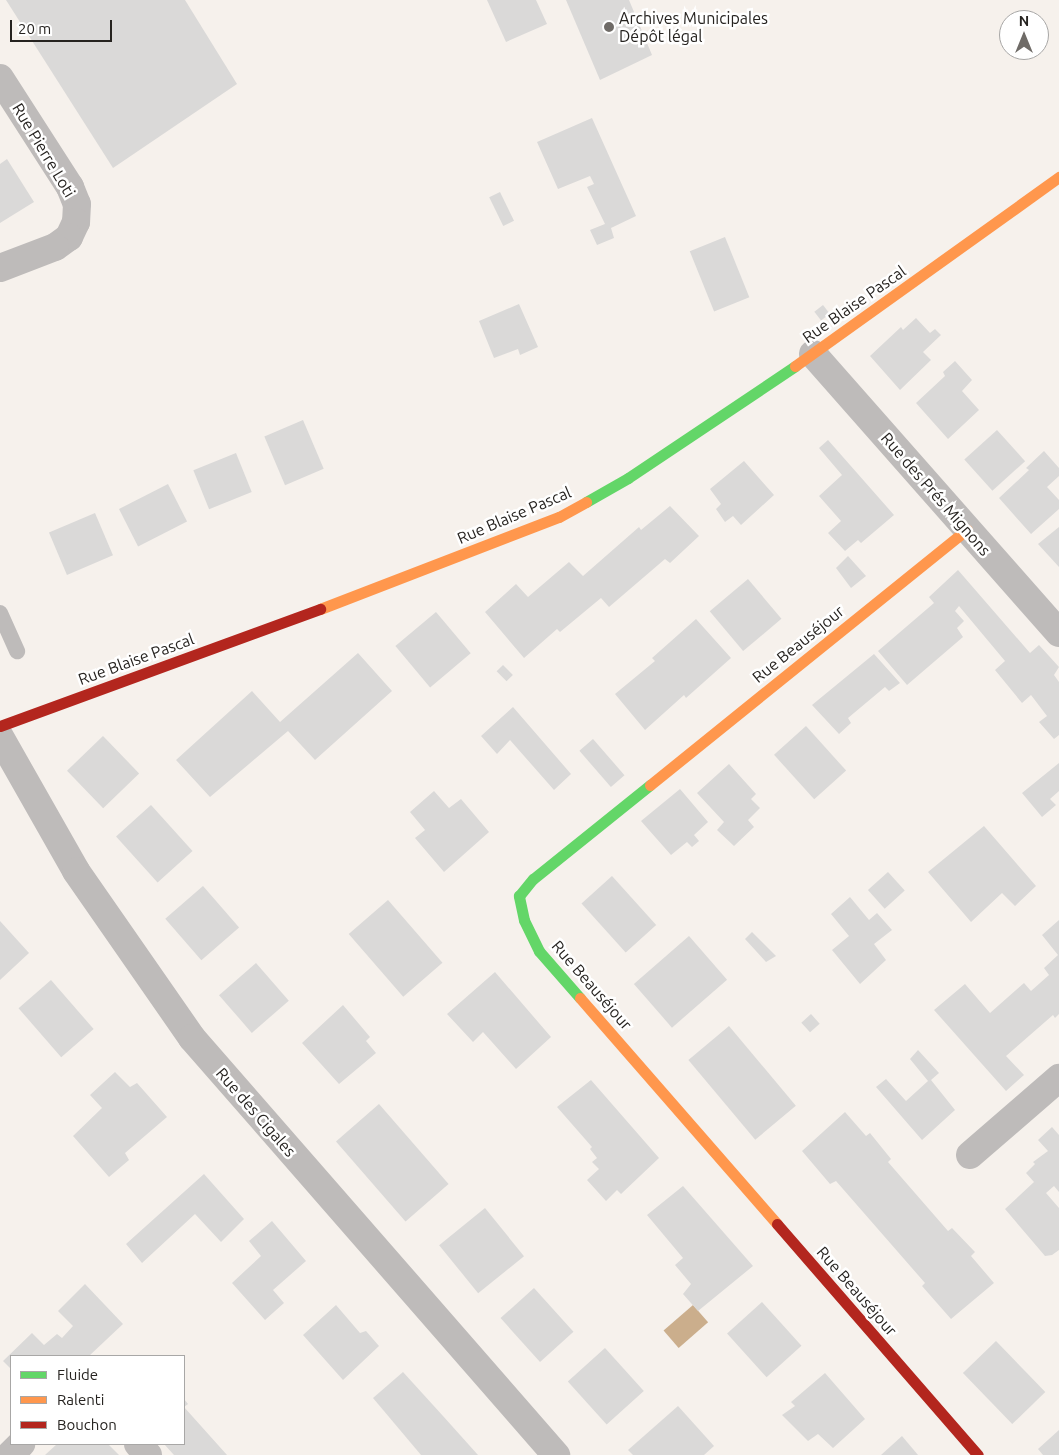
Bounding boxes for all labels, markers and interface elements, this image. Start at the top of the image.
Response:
place label: Archives Municipales Dépôt légal [619,8,768,46]
scale bar [12,10,115,42]
north arrow [999,10,1049,60]
text: N [1019,13,1029,29]
text: 20 m [18,20,51,37]
marker: Archives Municipales Dépôt légal [603,21,615,33]
street label: Rue Pierre Loti [8,100,80,200]
street label: Rue Blaise Pascal [799,261,909,347]
street label: Rue des Prés Mignons [877,428,995,560]
street label: Rue Blaise Pascal [454,482,574,548]
street label: Rue Beauséjour [748,601,848,687]
street label: Rue Blaise Pascal [75,629,197,689]
street label: Rue Beauséjour [548,936,636,1034]
street label: Rue des Cigales [212,1064,300,1160]
street label: Rue Beauséjour [813,1242,901,1340]
legend [10,1355,185,1445]
text: Fluide [57,1366,98,1383]
text: Ralenti [57,1391,104,1408]
text: Bouchon [57,1416,117,1433]

